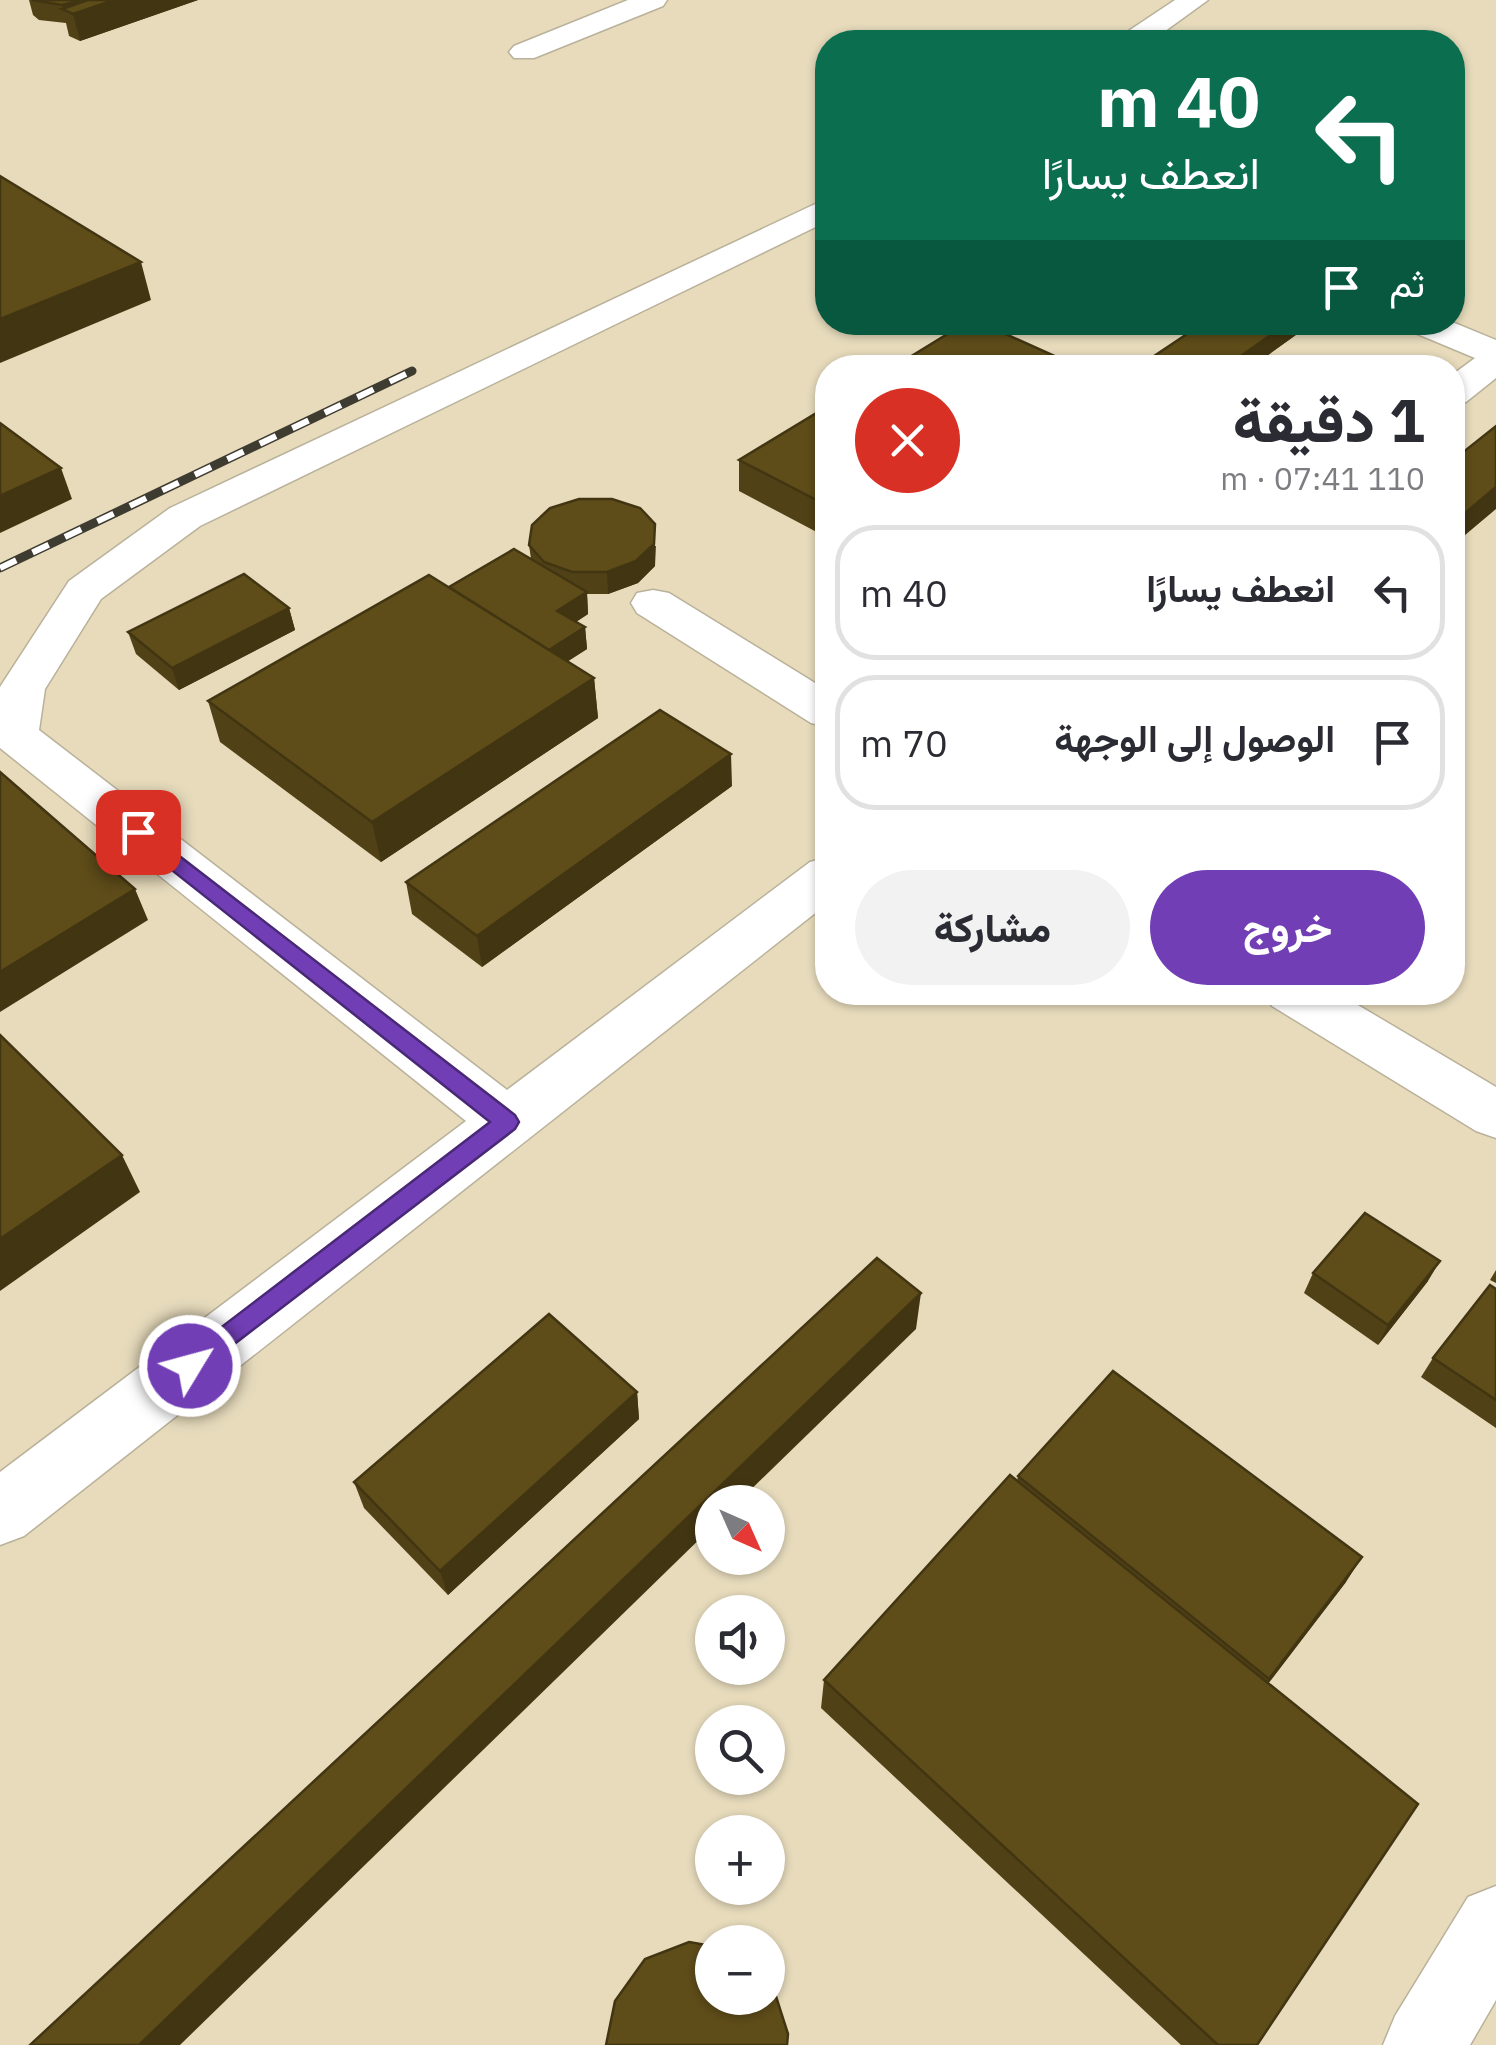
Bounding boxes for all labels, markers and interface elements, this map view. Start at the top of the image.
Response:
text: 40 m [1097,55,1260,146]
icon: left [1295,70,1425,200]
text: انعطف يسارًا [1042,143,1260,201]
text: ثم [1389,258,1425,307]
icon: arrive [1314,260,1369,315]
text: 1 دقيقة [1233,380,1425,459]
button: close [855,388,960,493]
text: 110 m · 07:41 [1220,457,1425,499]
text: انعطف يسارًا [1146,563,1335,612]
icon: left [1365,565,1420,620]
text: 40 m [860,568,948,617]
text: الوصول إلى الوجهة [1054,713,1335,762]
icon: arrive [1365,715,1420,770]
text: 70 m [860,718,948,767]
pin [96,790,181,875]
icon: arrive [111,805,166,860]
button: مشاركة [855,870,1130,985]
button: خروج [1150,870,1425,985]
position arrow [138,1314,242,1418]
north arrow [695,1485,785,1575]
map controls [695,1485,785,2015]
button: sound [695,1595,785,1685]
button: search [695,1705,785,1795]
button: + [695,1815,785,1905]
button: − [695,1925,785,2015]

